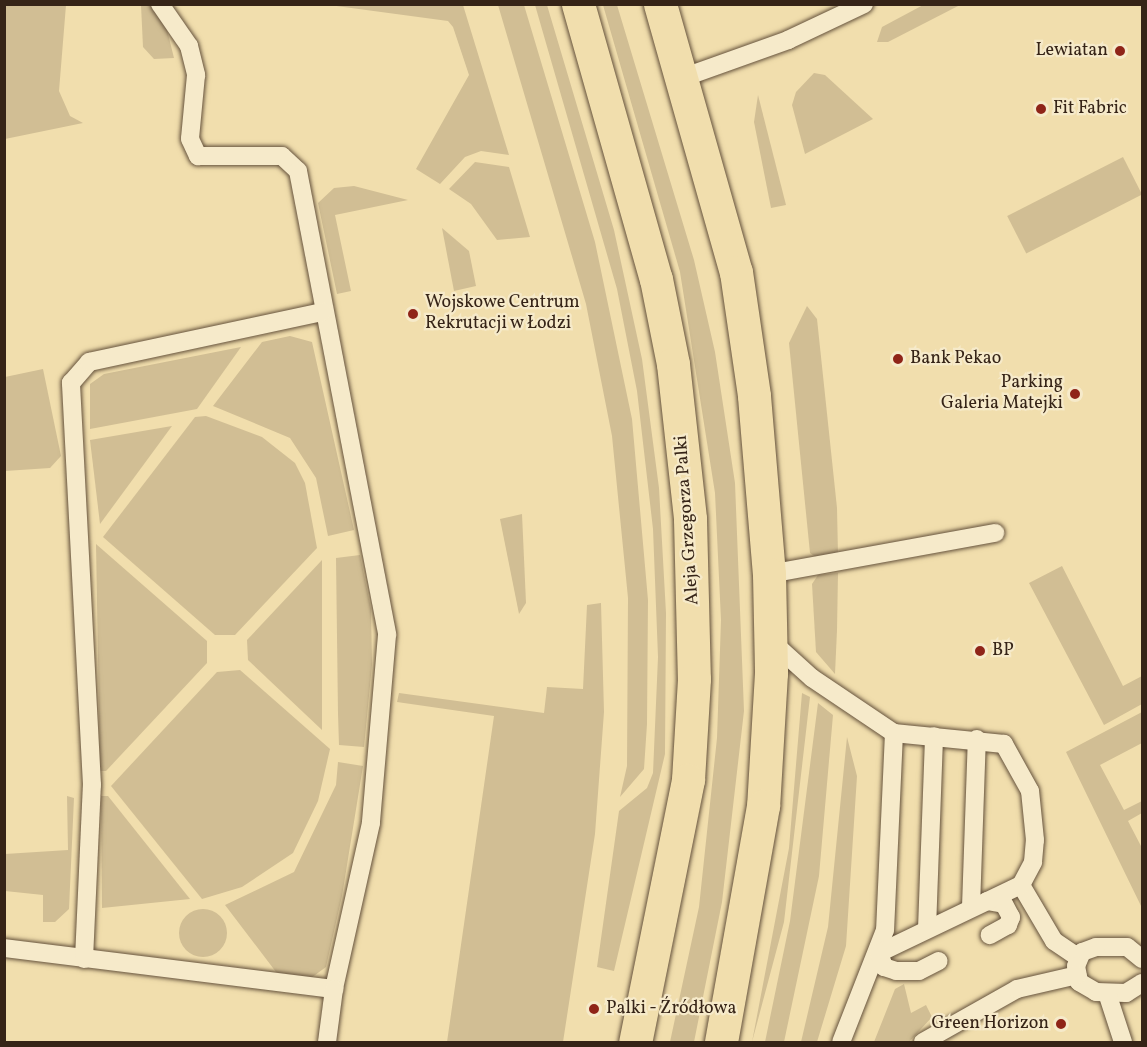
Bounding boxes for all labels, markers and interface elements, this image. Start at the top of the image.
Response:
place label: Lewiatan [1035,40,1108,62]
marker: Lewiatan [1113,44,1127,58]
place label: Fit Fabric [1053,98,1127,120]
marker: Fit Fabric [1034,102,1048,116]
place label: Wojskowe Centrum Rekrutacji w Łodzi [425,293,580,336]
marker: Wojskowe Centrum Rekrutacji w Łodzi [406,307,420,321]
place label: Bank Pekao [910,348,1001,370]
marker: Bank Pekao [891,352,905,366]
place label: Parking Galeria Matejki [941,373,1063,416]
marker: Parking Galeria Matejki [1068,387,1082,401]
street label: Aleja Grzegorza Palki [671,434,705,606]
place label: BP [992,640,1014,662]
marker: BP [973,644,987,658]
place label: Palki - Źródłowa [606,998,737,1020]
marker: Palki - Źródłowa [587,1002,601,1016]
place label: Green Horizon [931,1013,1049,1035]
marker: Green Horizon [1054,1017,1068,1031]

